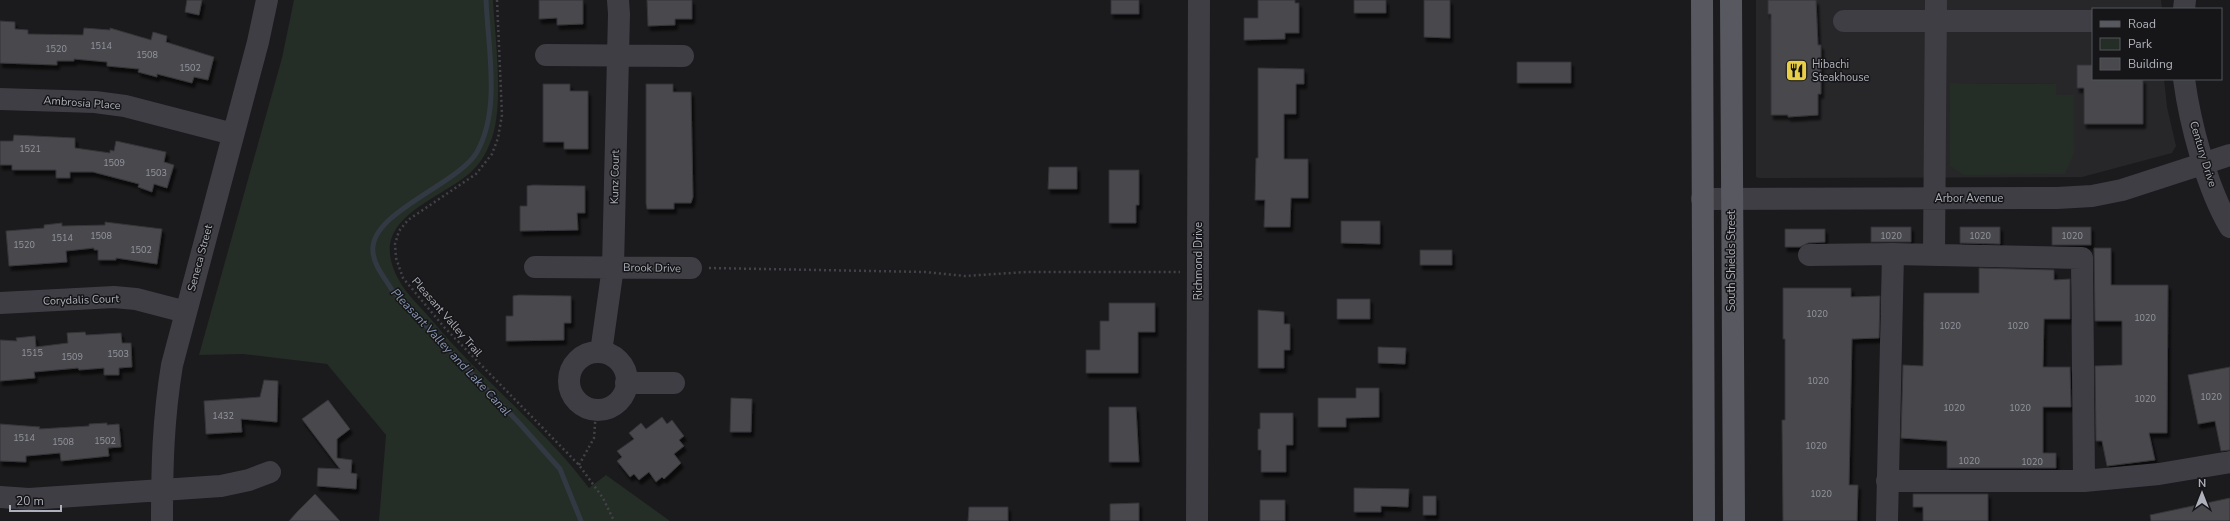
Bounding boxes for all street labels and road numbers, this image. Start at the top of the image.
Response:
street label: Ambrosia Place [43,93,121,113]
street label: Century Drive [2186,119,2220,189]
street label: Kunz Court [607,149,623,204]
street label: Arbor Avenue [1935,191,2003,206]
street label: South Shields Street [1724,210,1739,312]
street label: Richmond Drive [1191,222,1206,300]
street label: Seneca Street [184,223,216,293]
street label: Brook Drive [623,260,681,276]
street label: Pleasant Valley Trail [408,274,486,360]
street label: Corydalis Court [42,291,120,309]

